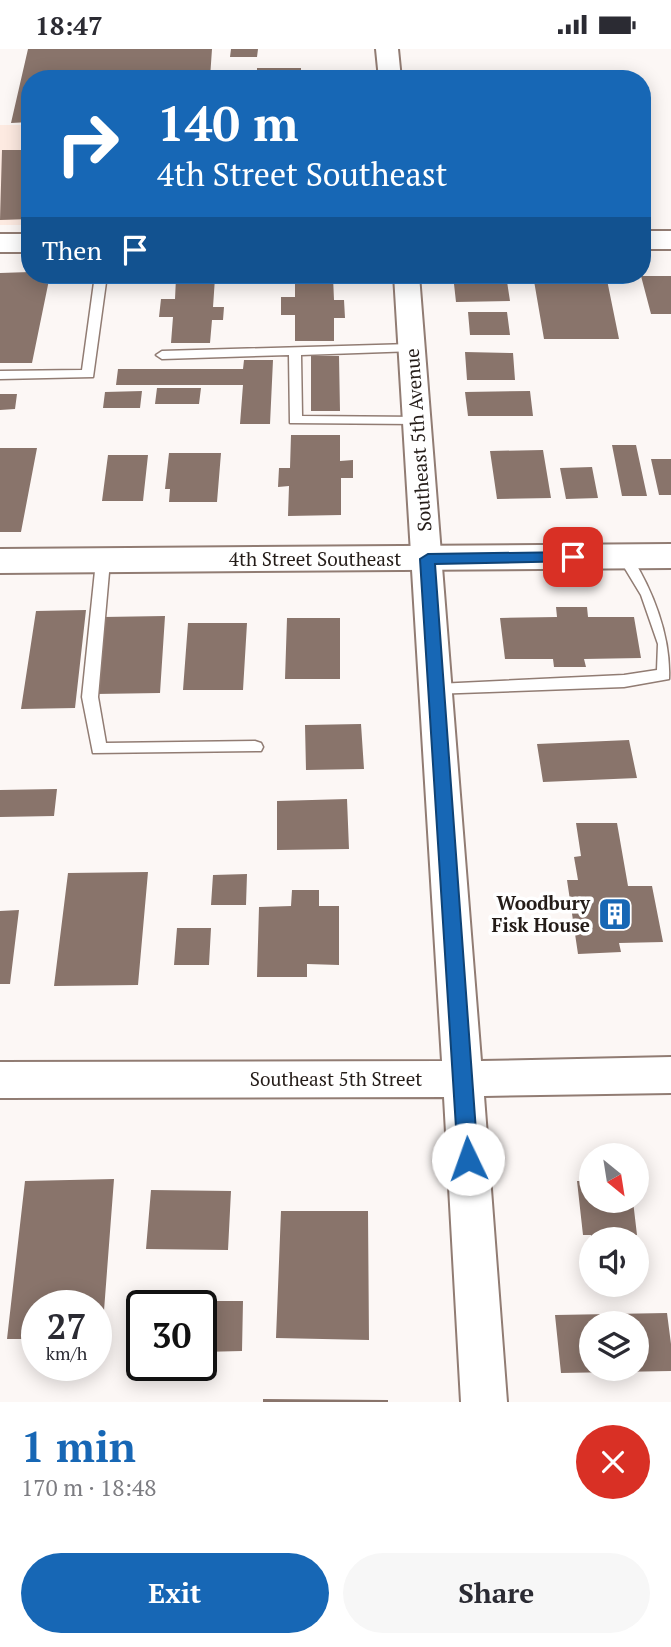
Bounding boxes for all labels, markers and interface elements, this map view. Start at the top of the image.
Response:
text: 18:47 [35,8,103,42]
text: 140 m [157,90,299,155]
icon: right [42,98,133,189]
text: 4th Street Southeast [157,153,448,195]
icon: arrive [116,231,154,269]
text: Then [42,233,102,267]
street label: Southeast 5th Avenue [399,348,436,533]
pin [543,527,603,587]
icon: arrive [554,538,592,576]
street label: 4th Street Southeast [229,546,401,571]
place label: Woodbury Fisk House [491,890,591,937]
building icon: Woodbury Fisk House [596,895,634,933]
street label: Southeast 5th Street [250,1066,422,1091]
position arrow [431,1122,505,1196]
north arrow [579,1143,649,1213]
map controls [579,1143,649,1381]
button: sound [579,1227,649,1297]
speed limit sign: 30 [126,1290,217,1381]
text: 27 [47,1303,86,1349]
button: layers [579,1311,649,1381]
text: km/h [46,1341,87,1365]
text: 1 min [21,1418,136,1474]
button: close [576,1425,650,1499]
text: 170 m · 18:48 [21,1472,156,1503]
button: Exit [21,1553,329,1633]
button: Share [343,1553,650,1633]

